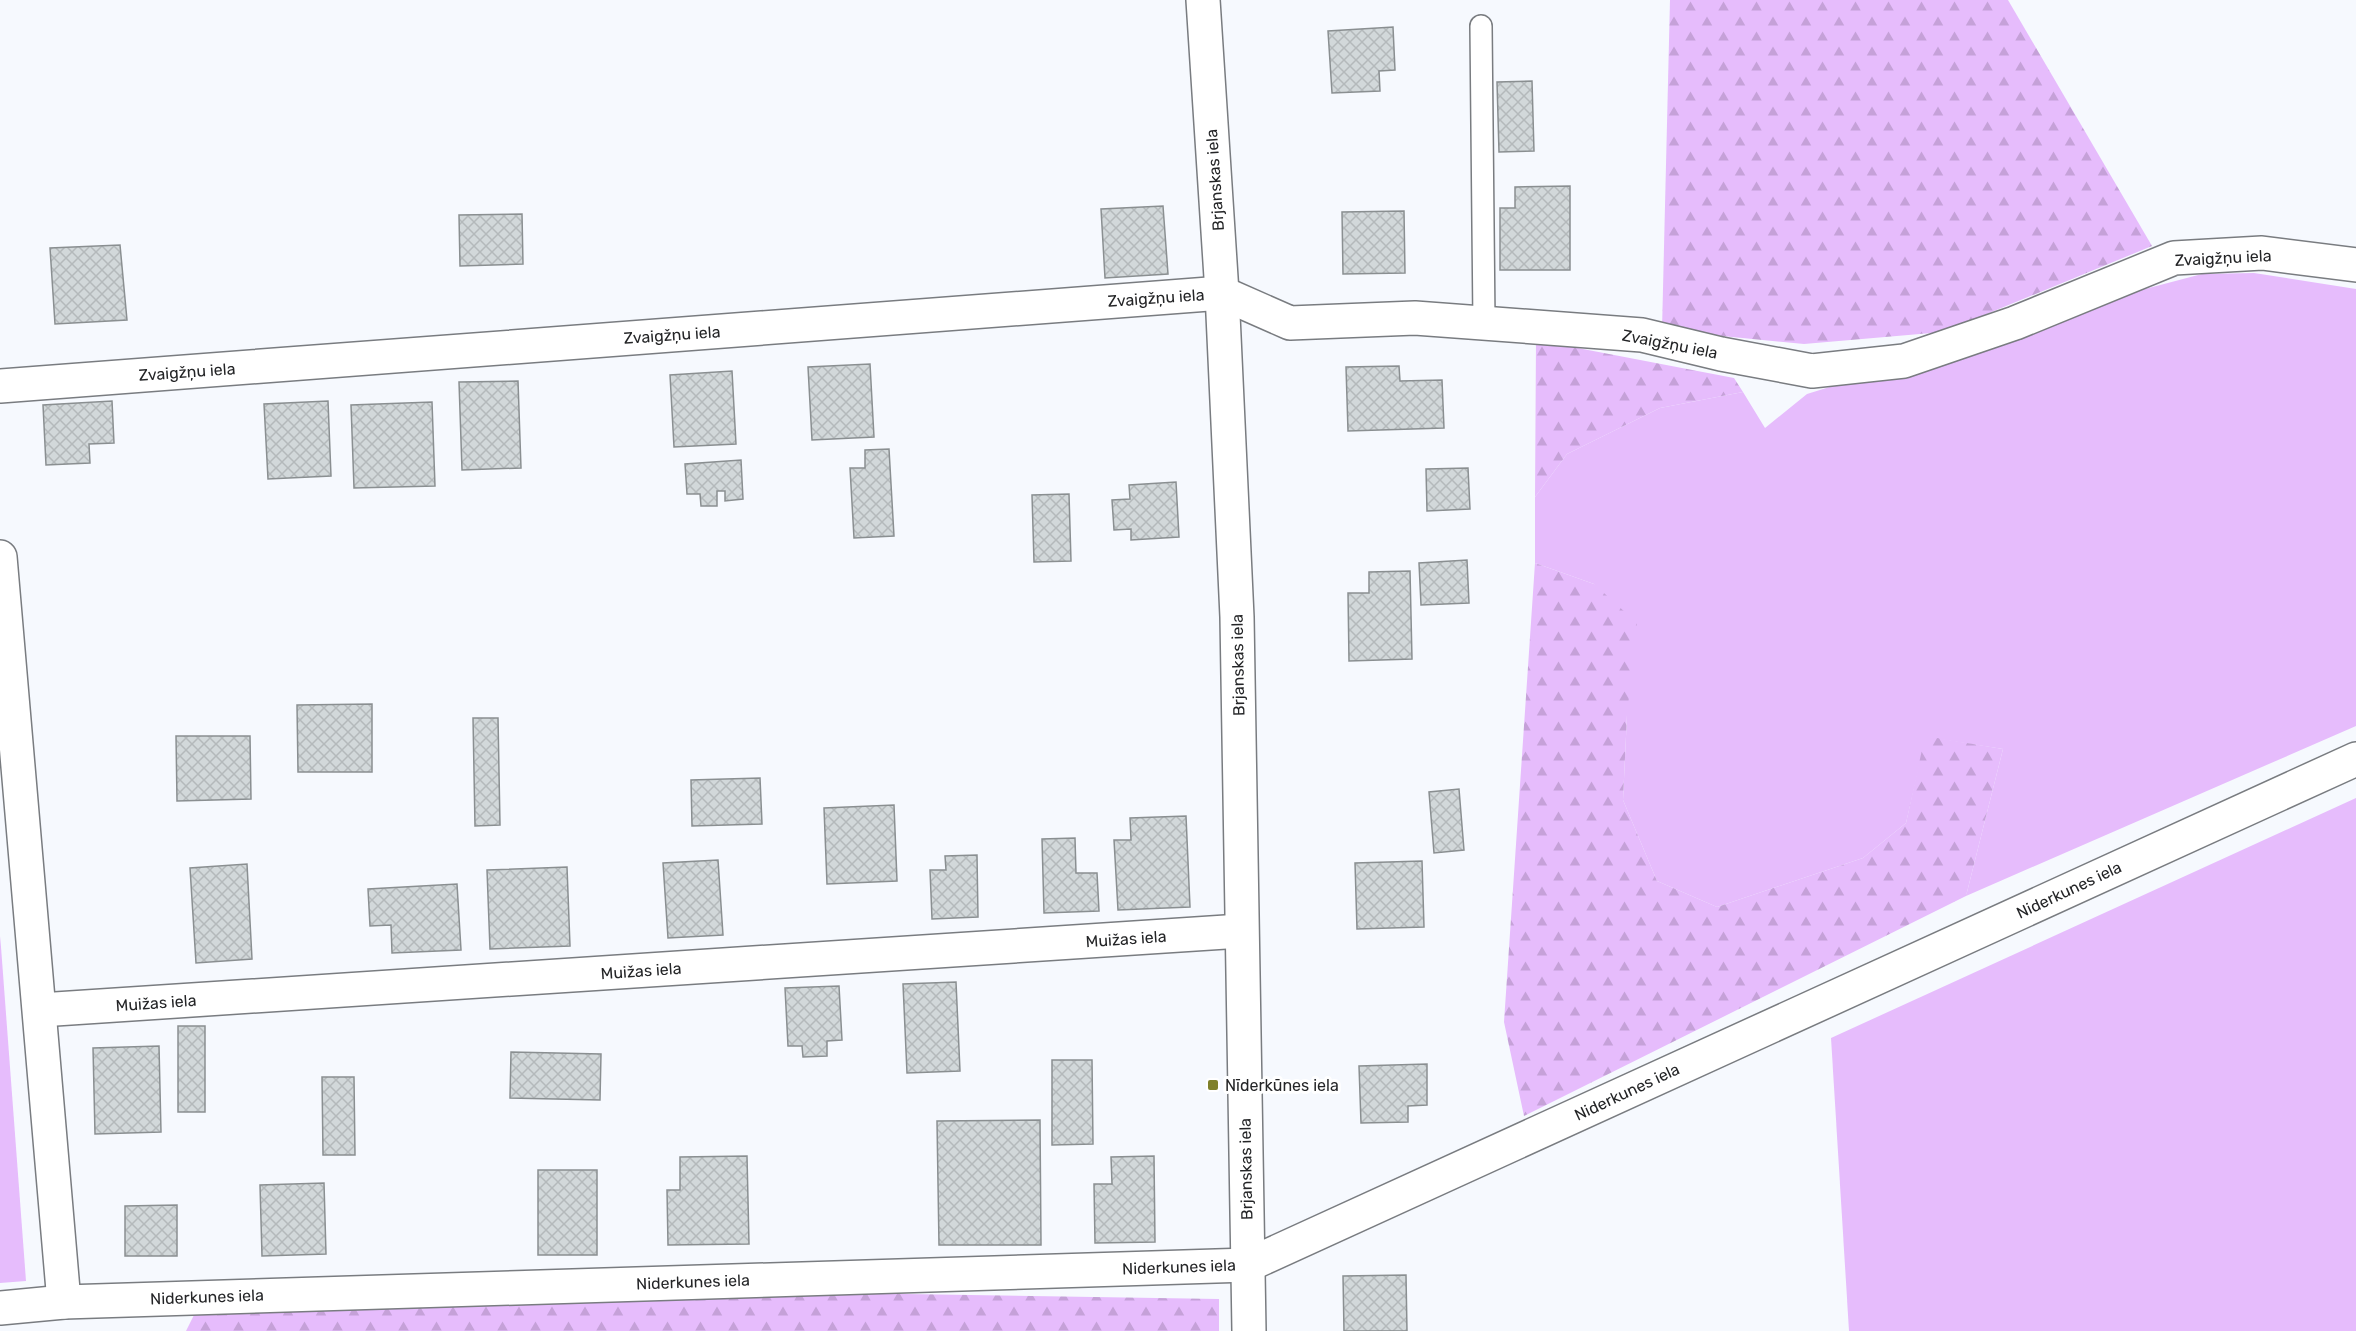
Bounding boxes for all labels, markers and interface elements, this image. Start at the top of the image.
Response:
street label: Brjanskas iela [1202,128,1228,232]
street label: Zvaigžņu iela [2174,246,2272,270]
street label: Zvaigžņu iela [1107,285,1205,311]
street label: Zvaigžņu iela [623,322,721,348]
street label: Zvaigžņu iela [1621,325,1719,363]
street label: Zvaigžņu iela [138,359,236,385]
street label: Brjanskas iela [1228,614,1248,716]
street label: Niderkunes iela [2013,857,2125,923]
street label: Muižas iela [1085,927,1167,951]
street label: Muižas iela [600,959,682,983]
street label: Muižas iela [115,991,197,1015]
street label: Niderkunes iela [1571,1059,1683,1125]
place label: Nīderkūnes iela [1225,1076,1339,1095]
marker: Nīderkūnes iela [1206,1078,1220,1092]
street label: Brjanskas iela [1236,1118,1256,1220]
street label: Niderkunes iela [1122,1256,1236,1278]
street label: Niderkunes iela [636,1271,750,1293]
street label: Niderkunes iela [150,1286,264,1308]

